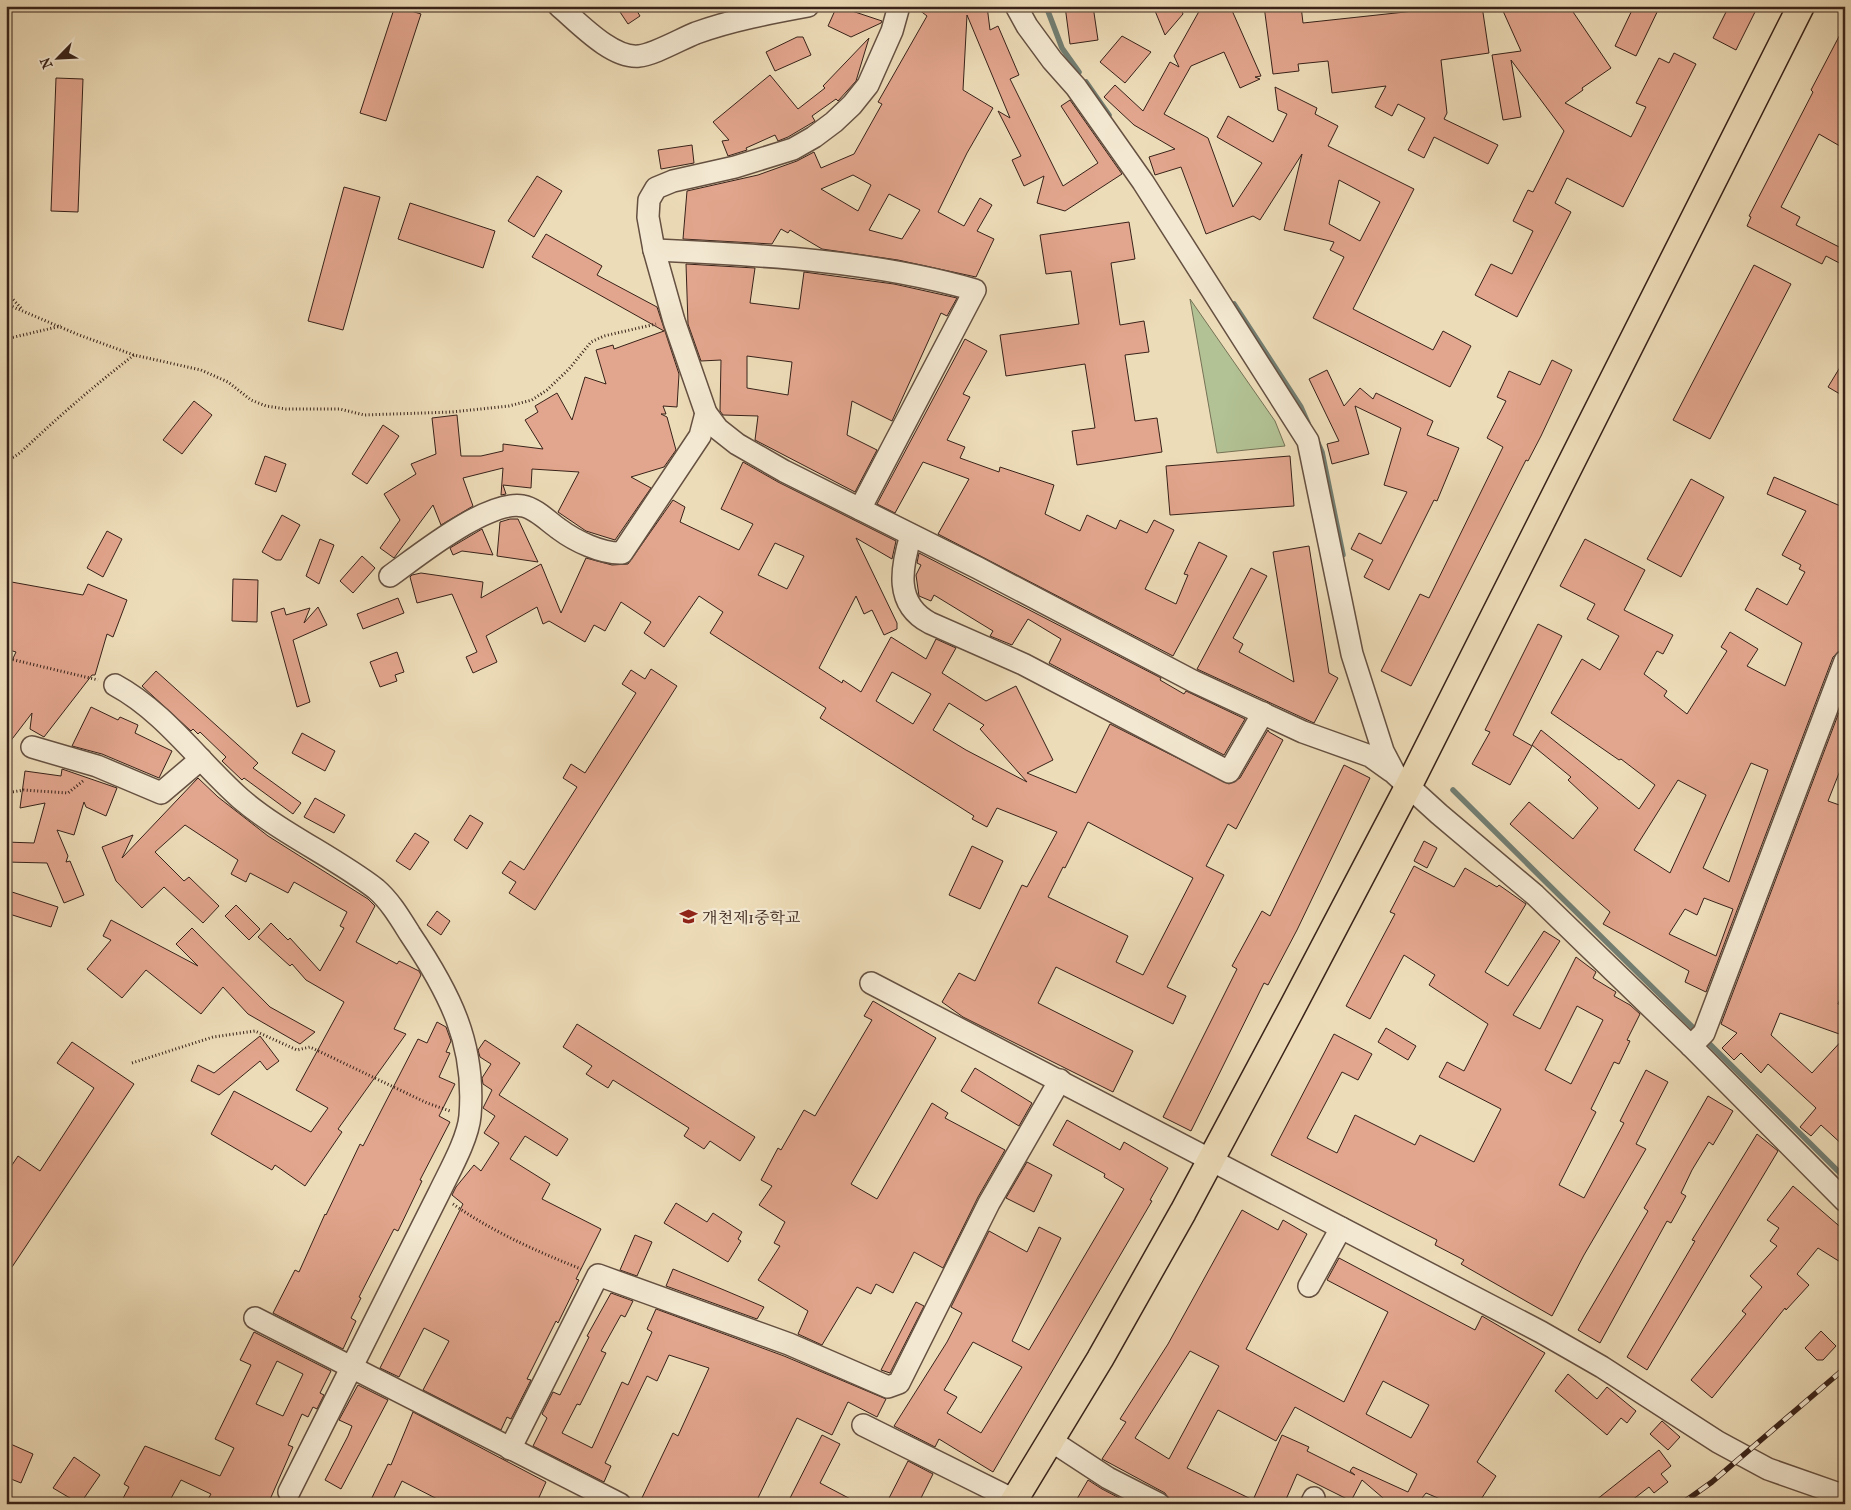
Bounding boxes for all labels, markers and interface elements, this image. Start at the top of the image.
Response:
north arrow [32,32,82,82]
text: N [37,54,57,71]
school or university icon: 개천제1중학교 [678,907,698,927]
place label: 개천제1중학교 [702,908,800,927]

